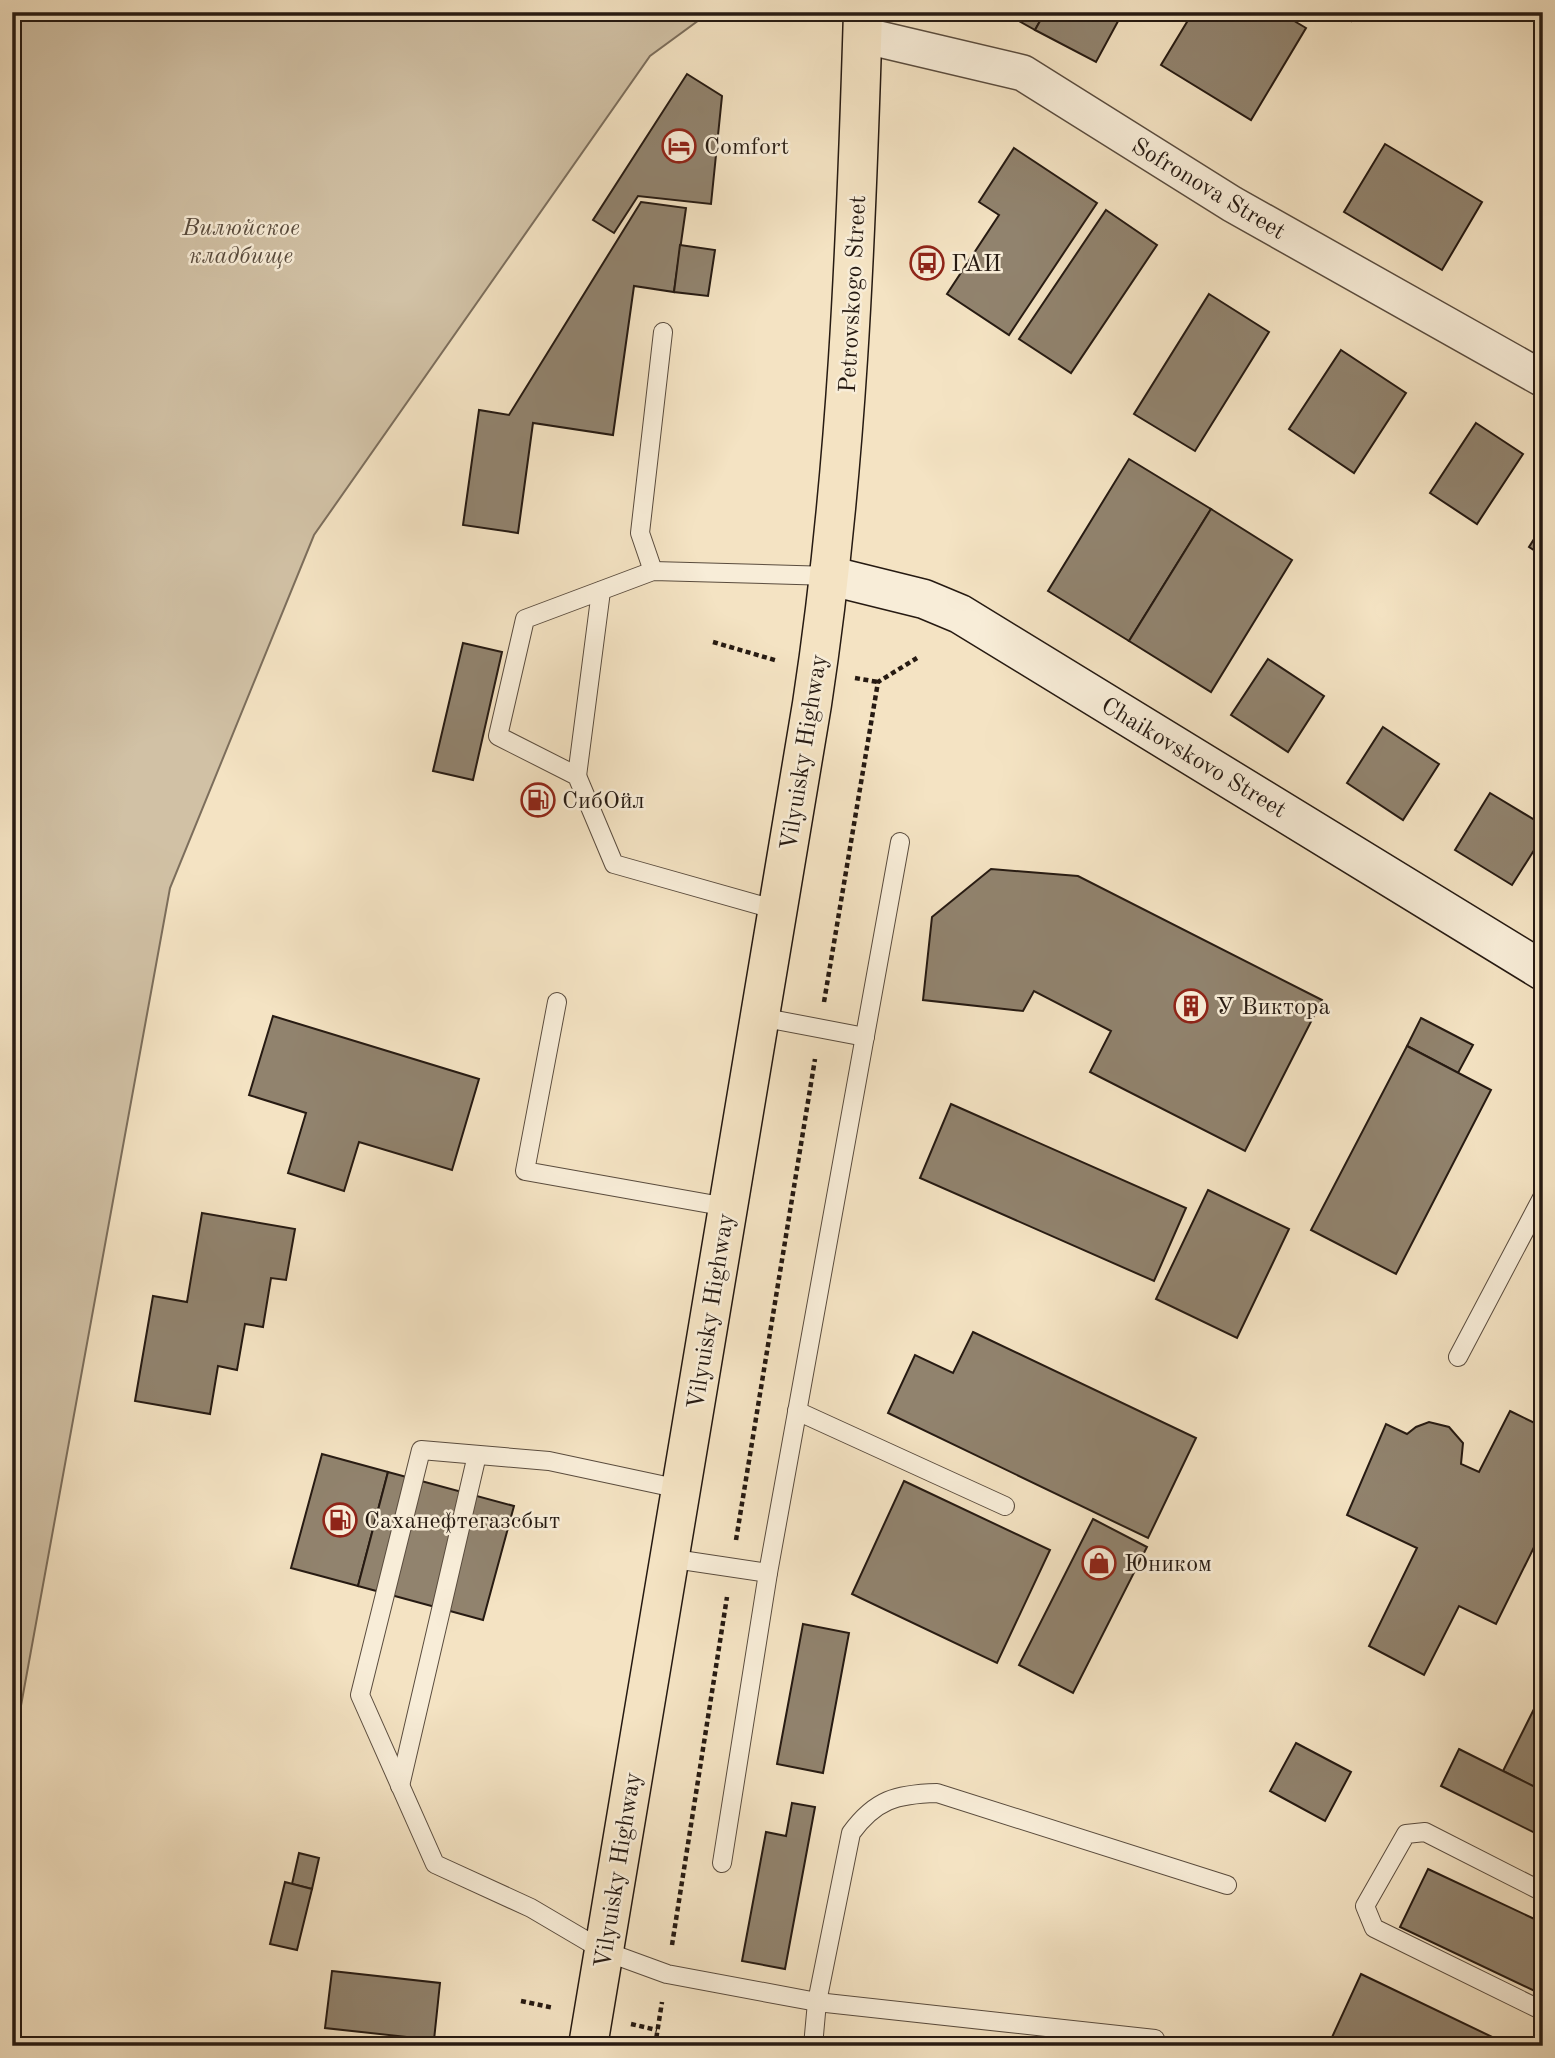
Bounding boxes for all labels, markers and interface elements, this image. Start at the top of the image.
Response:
hotel icon: Comfort [660,127,698,165]
street label: Sofronova Street [1127,135,1289,245]
place label: Comfort [704,136,789,160]
street label: Petrovskogo Street [837,195,871,394]
park label: Вилюйское кладбище [181,217,300,269]
bus stop icon: ГАИ [908,244,946,282]
place label: ГАИ [951,253,1001,277]
street label: Vilyuisky Highway [778,652,832,852]
street label: Chaikovskovo Street [1096,694,1290,823]
fuel station icon: СибОйл [519,781,557,819]
place label: СибОйл [562,790,645,814]
building icon: У Виктора [1172,987,1210,1025]
place label: У Виктора [1216,996,1330,1020]
street label: Vilyuisky Highway [685,1211,739,1411]
fuel station icon: Саханефтегазсбыт [321,1501,359,1539]
place label: Саханефтегазсбыт [364,1510,560,1534]
shop icon: Юником [1080,1544,1118,1582]
place label: Юником [1124,1553,1212,1577]
street label: Vilyuisky Highway [592,1770,646,1970]

